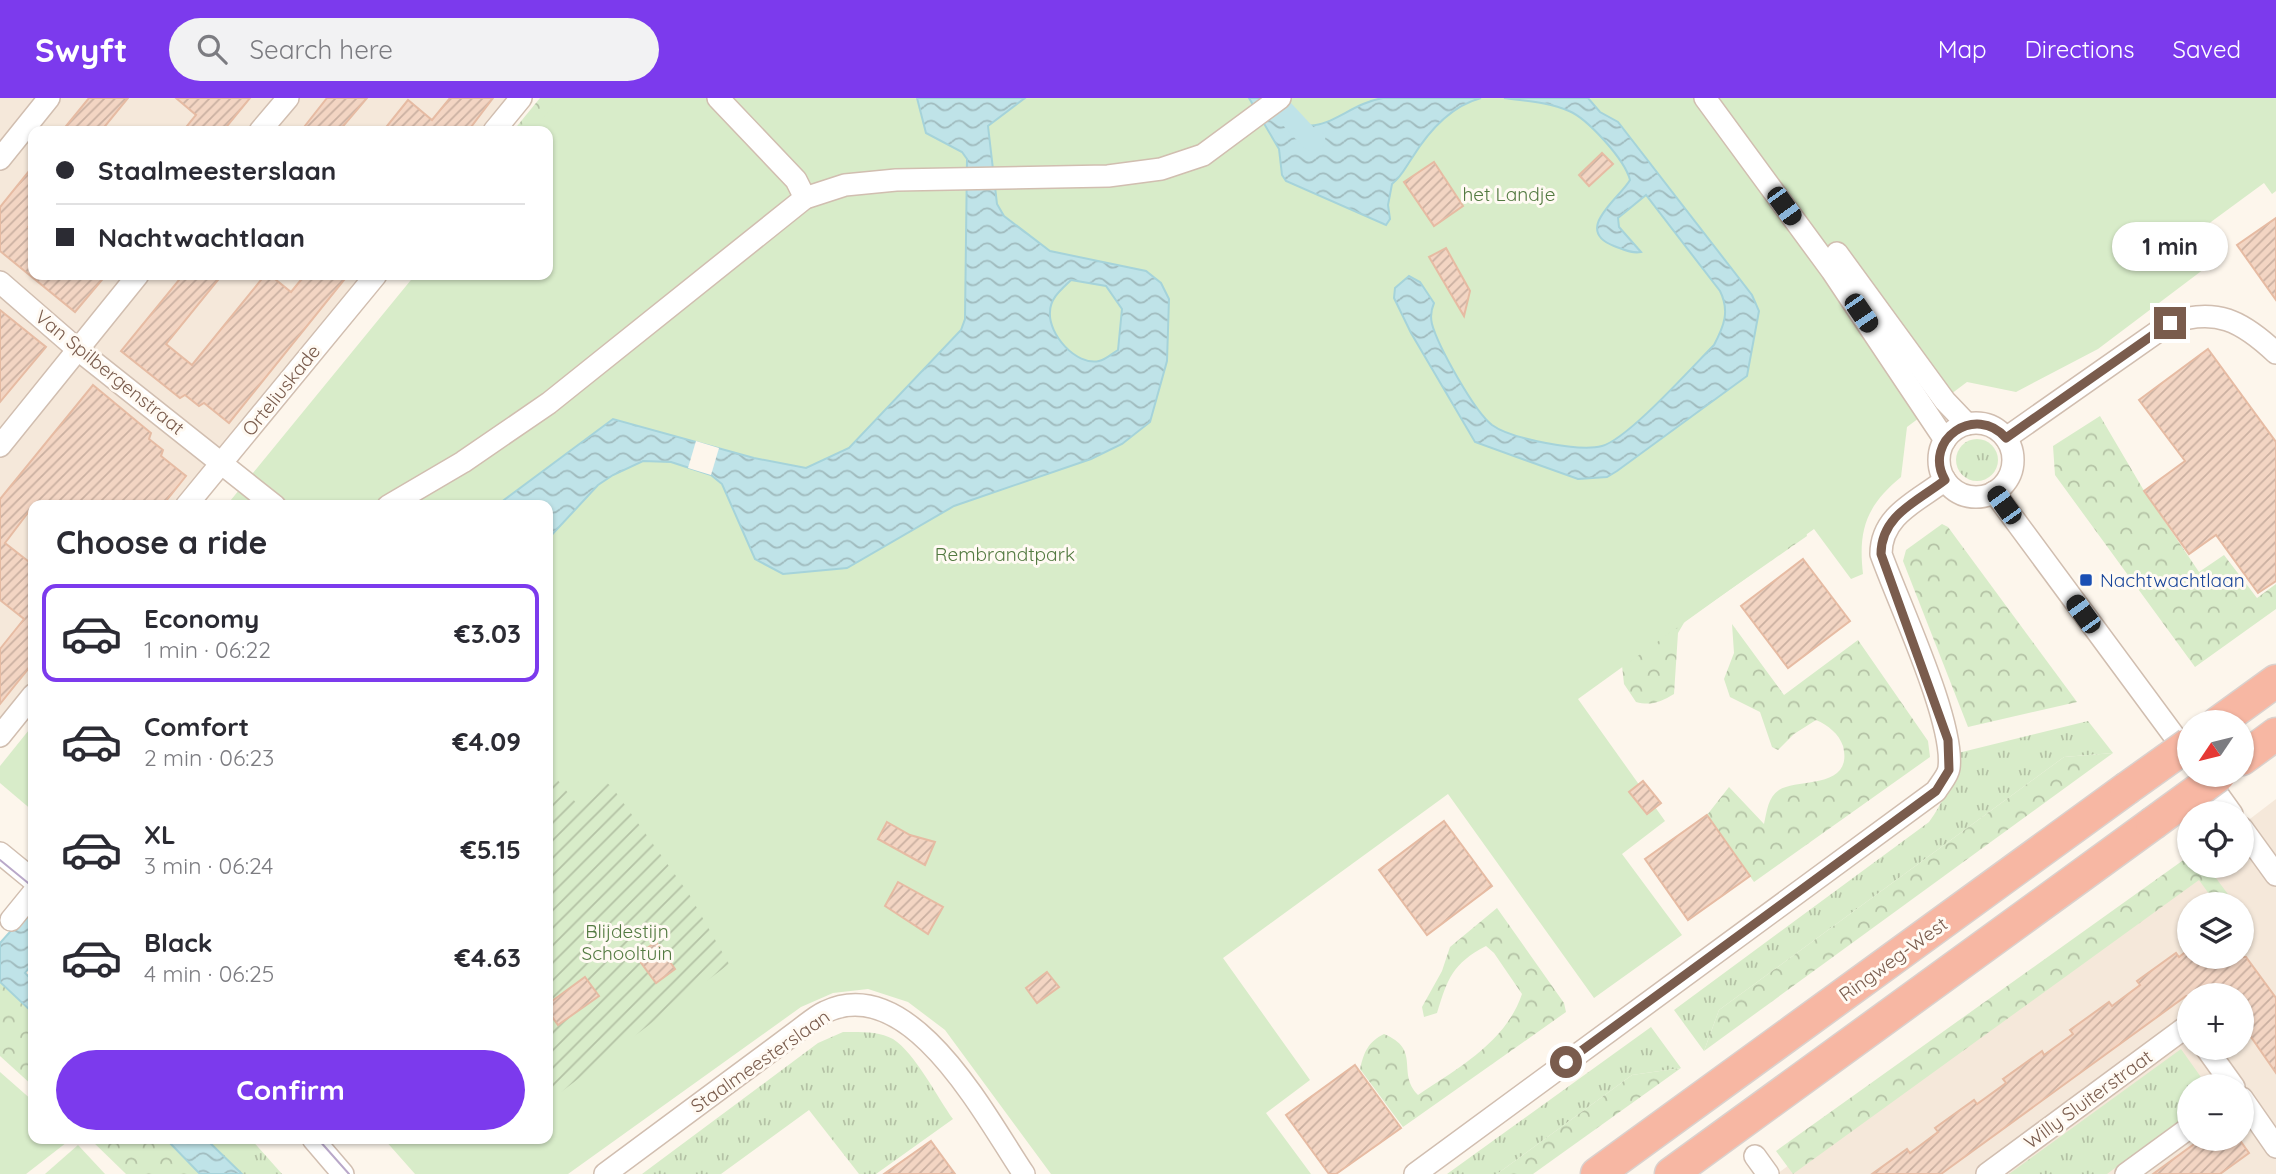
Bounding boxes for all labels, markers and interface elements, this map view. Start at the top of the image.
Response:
search box [169,18,659,81]
text: Swyft [35,29,127,70]
icon: search [193,30,231,68]
text: Search here [249,33,393,66]
text: Map [1938,34,1987,64]
text: Directions [2025,34,2135,64]
text: Saved [2173,34,2241,64]
text: Staalmeesterslaan [98,154,336,187]
park label: het Landje [1462,182,1556,206]
car [1764,183,1805,229]
text: Nachtwachtlaan [98,221,305,254]
callout: 1 min [2112,222,2228,271]
text: 1 min [2142,232,2198,261]
car [1841,290,1882,336]
street label: Van Spilbergenstraat [30,304,190,440]
route end [2154,307,2186,339]
street label: Orteliuskade [237,339,325,441]
car [1984,482,2025,528]
text: Choose a ride [56,522,268,562]
park label: Rembrandtpark [935,542,1075,566]
place label: Nachtwachtlaan [2100,568,2245,592]
marker: Nachtwachtlaan [2078,572,2094,588]
car [2063,591,2104,637]
icon: car [60,602,123,665]
text: Economy [144,602,259,635]
text: €3.03 [454,617,521,650]
text: 1 min · 06:22 [144,635,271,664]
icon: car [60,710,123,773]
text: Comfort [144,710,249,743]
north arrow [2177,710,2254,788]
map controls [2177,710,2254,1151]
text: €4.09 [452,725,521,758]
text: 2 min · 06:23 [144,743,274,772]
button: locate [2177,801,2254,878]
icon: car [60,818,123,881]
text: XL [144,818,176,851]
text: €5.15 [460,833,521,866]
text: 3 min · 06:24 [144,851,273,880]
button: layers [2177,892,2254,969]
street label: Ringweg-West [1834,912,1952,1006]
park label: Blijdestijn Schooltuin [582,919,672,965]
icon: car [60,926,123,989]
text: Black [144,926,213,959]
text: €4.63 [455,941,521,974]
text: 4 min · 06:25 [144,959,274,988]
button: + [2177,983,2254,1060]
street label: Staalmeesterslaan [686,1004,834,1118]
street label: Willy Sluiterstraat [2019,1044,2157,1154]
route start [1550,1046,1582,1078]
button: Confirm [56,1050,525,1130]
button: − [2177,1074,2254,1151]

